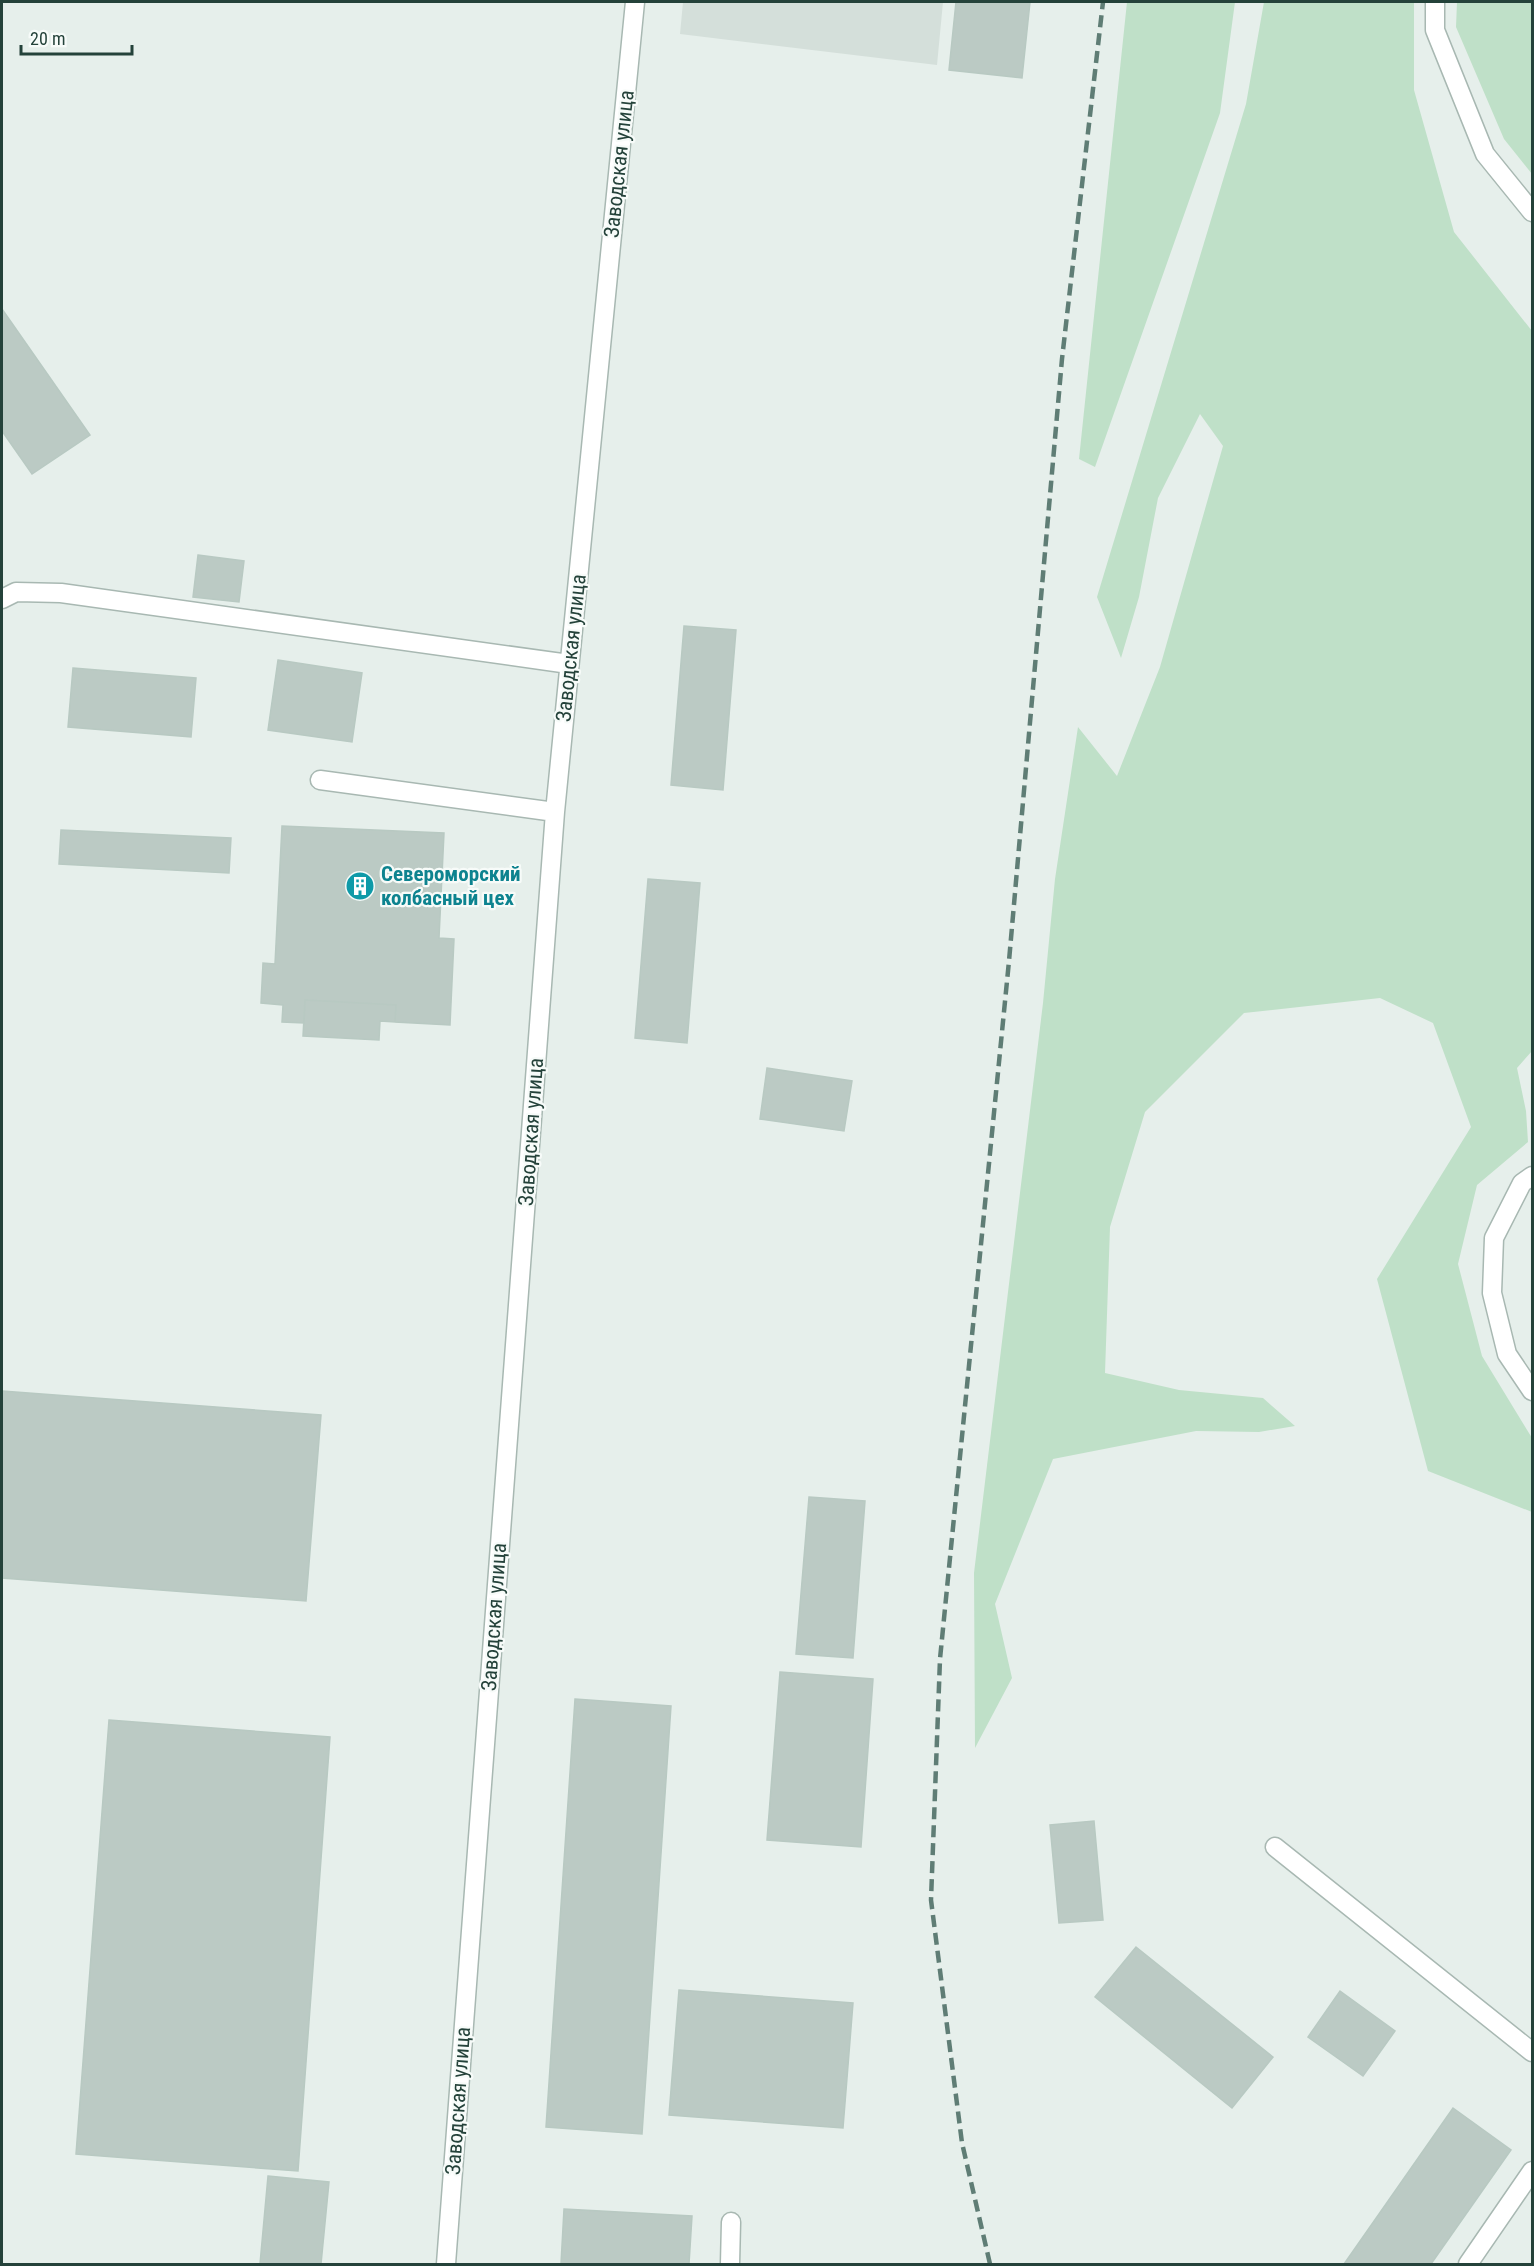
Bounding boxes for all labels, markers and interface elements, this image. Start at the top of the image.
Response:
scale bar [21,18,132,56]
text: 20 m [30,28,65,49]
street label: Заводская улица [599,89,639,239]
street label: Заводская улица [551,573,591,723]
place label: Североморский колбасный цех [381,862,520,910]
building icon: Североморский колбасный цех [344,870,376,902]
street label: Заводская улица [514,1057,548,1207]
street label: Заводская улица [477,1542,511,1692]
street label: Заводская улица [441,2026,475,2176]

